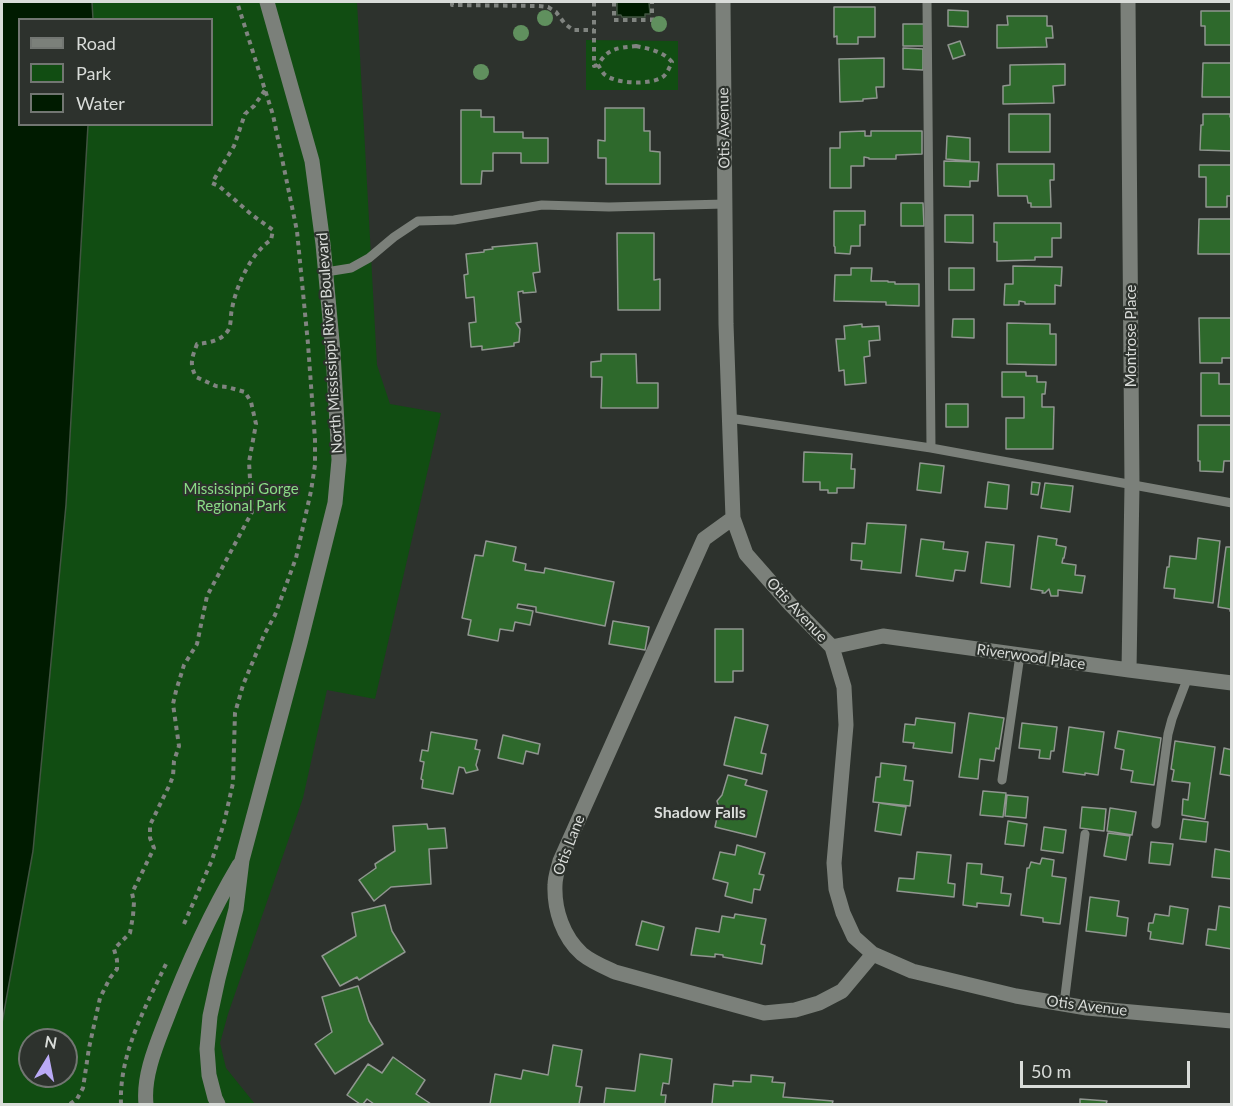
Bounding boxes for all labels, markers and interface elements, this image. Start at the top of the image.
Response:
legend [18,18,213,126]
text: Road [76,32,116,54]
text: Park [76,62,111,84]
street label: Otis Avenue [714,87,734,169]
text: Water [76,92,125,114]
street label: North Mississippi River Boulevard [313,232,347,454]
street label: Montrose Place [1122,285,1140,387]
park label: Mississippi Gorge Regional Park [183,480,299,515]
street label: Otis Avenue [763,574,831,646]
street label: Riverwood Place [975,640,1087,674]
district label: Shadow Falls [654,803,746,823]
street label: Otis Lane [549,812,589,878]
street label: Otis Avenue [1046,992,1128,1020]
north arrow [18,1028,78,1088]
text: N [43,1031,59,1052]
scale bar [1023,1049,1192,1087]
text: 50 m [1031,1060,1071,1082]

